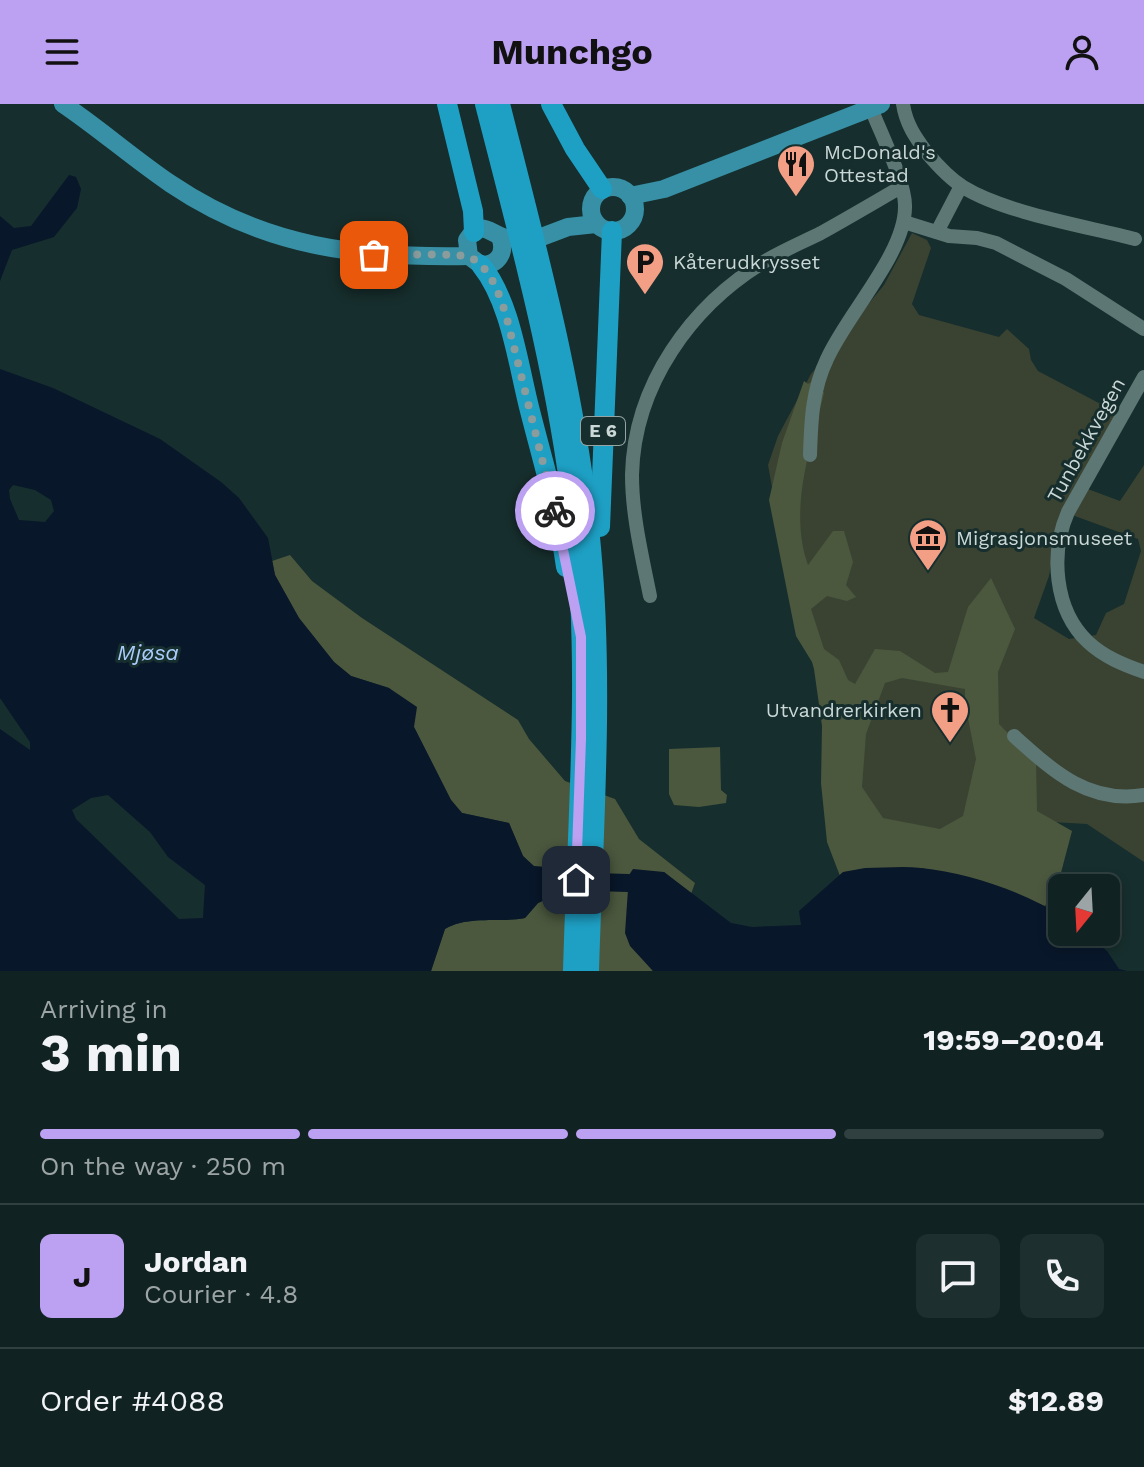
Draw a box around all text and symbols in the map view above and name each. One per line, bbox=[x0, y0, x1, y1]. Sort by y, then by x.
icon: menu bbox=[40, 30, 84, 74]
icon: person bbox=[1060, 30, 1104, 74]
text: Munchgo bbox=[491, 31, 653, 73]
place label: McDonald's Ottestad bbox=[824, 140, 936, 187]
restaurant icon: McDonald's Ottestad bbox=[775, 143, 817, 198]
pin bbox=[340, 221, 408, 289]
icon: bag bbox=[352, 233, 396, 277]
parking icon: Kåterudkrysset bbox=[624, 241, 666, 296]
place label: Kåterudkrysset bbox=[673, 250, 821, 274]
street label: Tunbekkvegen bbox=[1042, 373, 1130, 507]
road number: E 6 bbox=[581, 417, 625, 445]
courier bbox=[515, 471, 595, 551]
icon: bike bbox=[533, 489, 577, 533]
museum icon: Migrasjonsmuseet bbox=[907, 517, 949, 572]
place label: Migrasjonsmuseet bbox=[956, 526, 1133, 550]
water label: Mjøsa bbox=[117, 640, 179, 665]
church icon: Utvandrerkirken bbox=[929, 689, 971, 744]
place label: Utvandrerkirken bbox=[766, 698, 922, 722]
pin bbox=[542, 846, 610, 914]
icon: home bbox=[554, 858, 598, 902]
north arrow bbox=[1048, 874, 1120, 946]
map controls bbox=[1048, 874, 1120, 946]
text: Arriving in bbox=[40, 994, 168, 1024]
text: 19:59–20:04 bbox=[923, 1022, 1104, 1057]
text: 3 min bbox=[40, 1023, 182, 1084]
text: On the way · 250 m bbox=[40, 1151, 286, 1181]
button: chat bbox=[916, 1234, 1000, 1318]
button: phone bbox=[1020, 1234, 1104, 1318]
text: Jordan bbox=[144, 1244, 248, 1279]
text: J bbox=[73, 1259, 91, 1294]
text: Courier · 4.8 bbox=[144, 1279, 298, 1309]
text: Order #4088 bbox=[40, 1383, 225, 1418]
text: $12.89 bbox=[1008, 1383, 1104, 1418]

